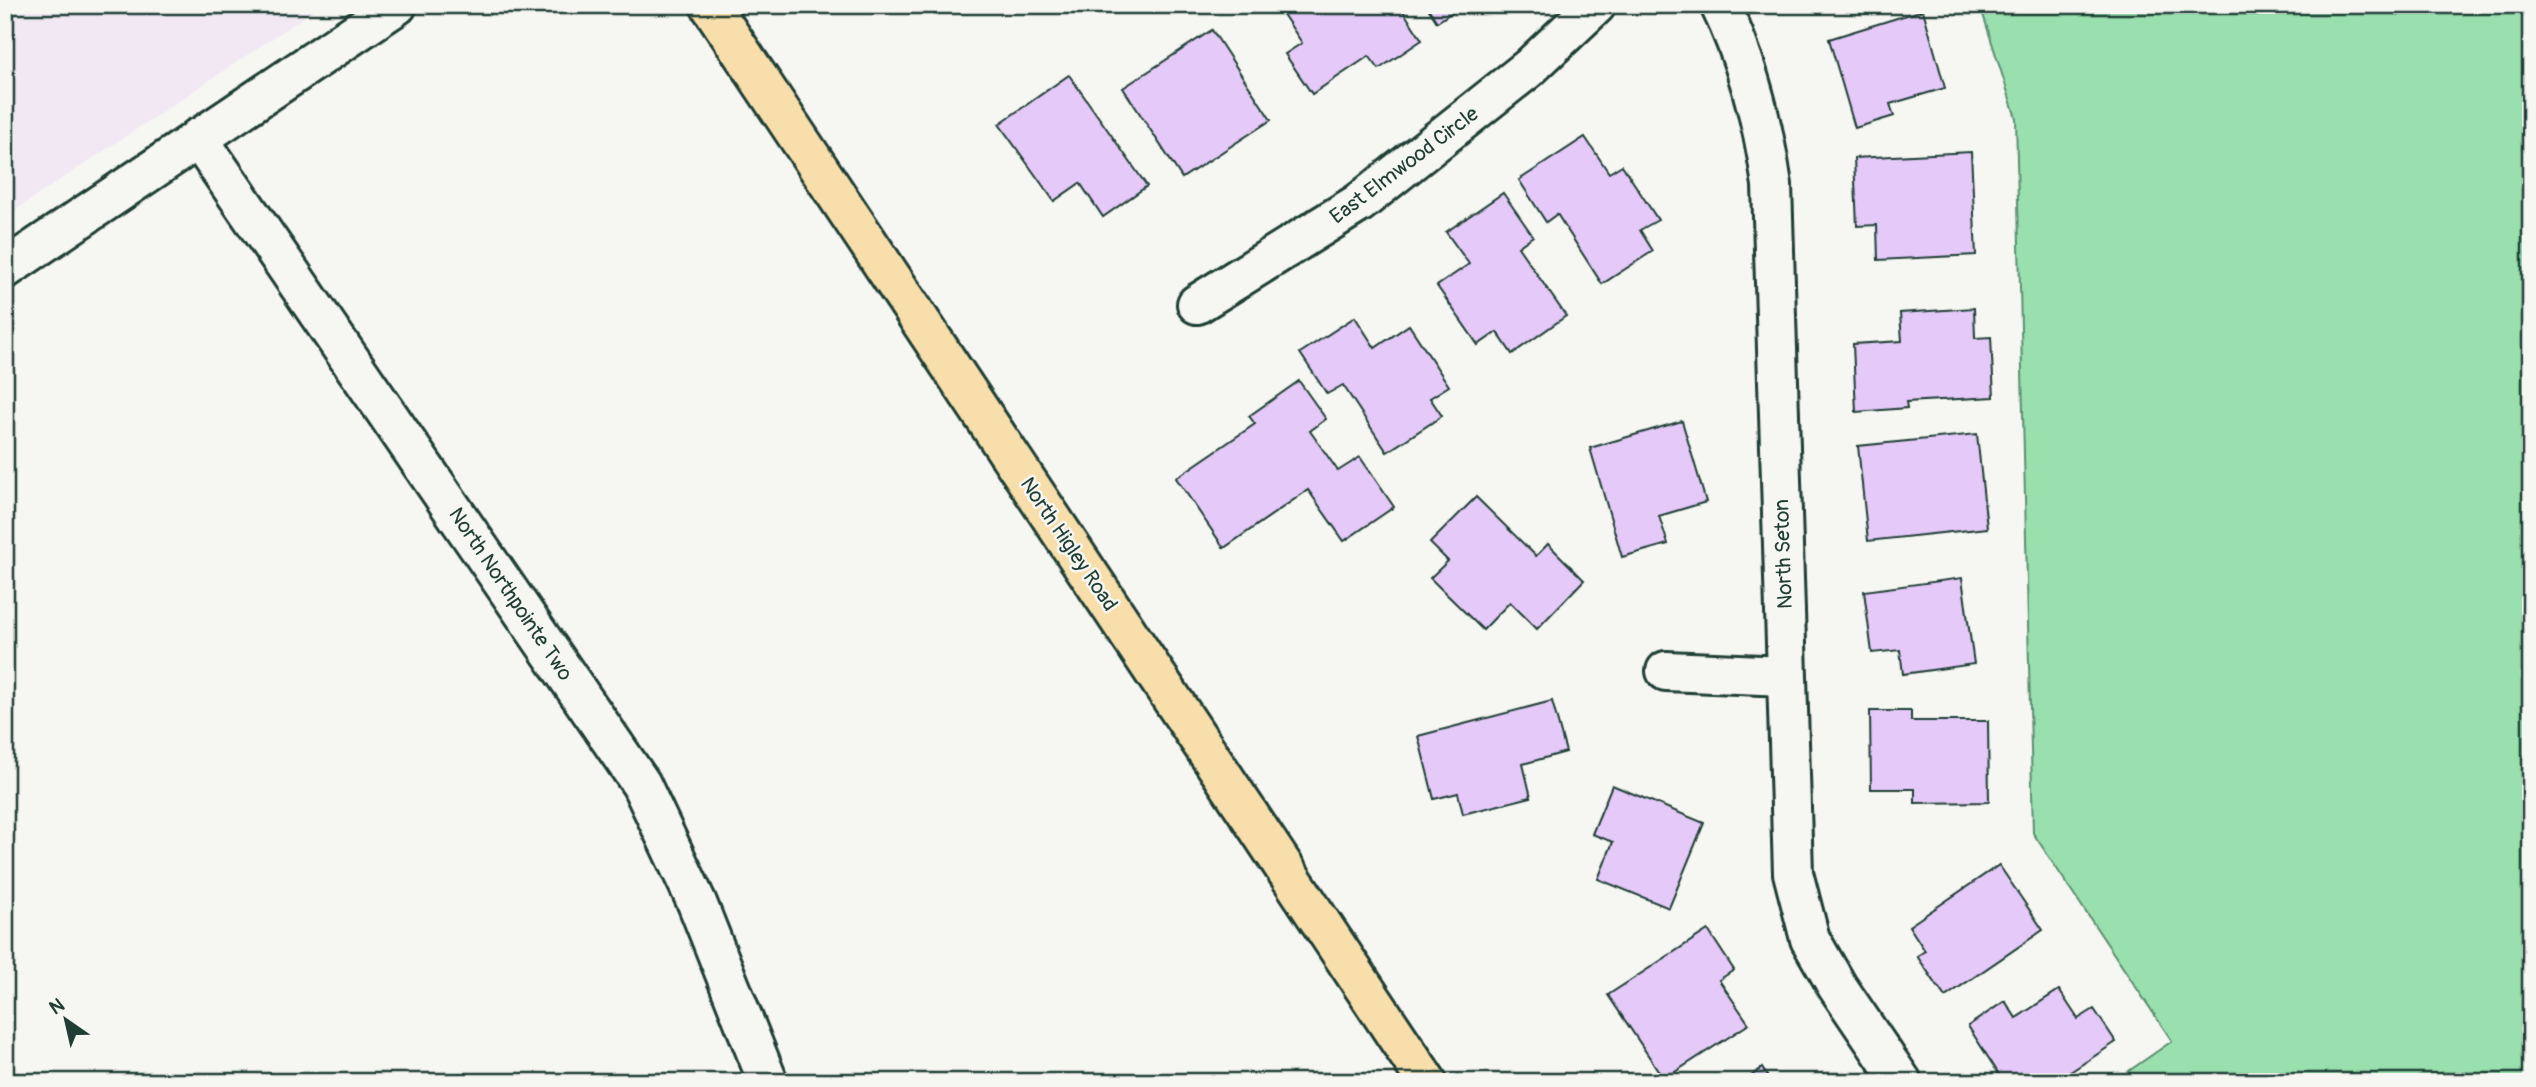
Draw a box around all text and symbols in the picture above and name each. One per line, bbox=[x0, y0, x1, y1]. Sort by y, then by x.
street label: East Elmwood Circle bbox=[1325, 100, 1485, 230]
street label: North Higley Road bbox=[1014, 472, 1123, 616]
street label: North Seton bbox=[1768, 499, 1799, 609]
street label: North Northpointe Two bbox=[443, 502, 579, 686]
north arrow bbox=[32, 986, 102, 1056]
text: N bbox=[45, 993, 69, 1020]

